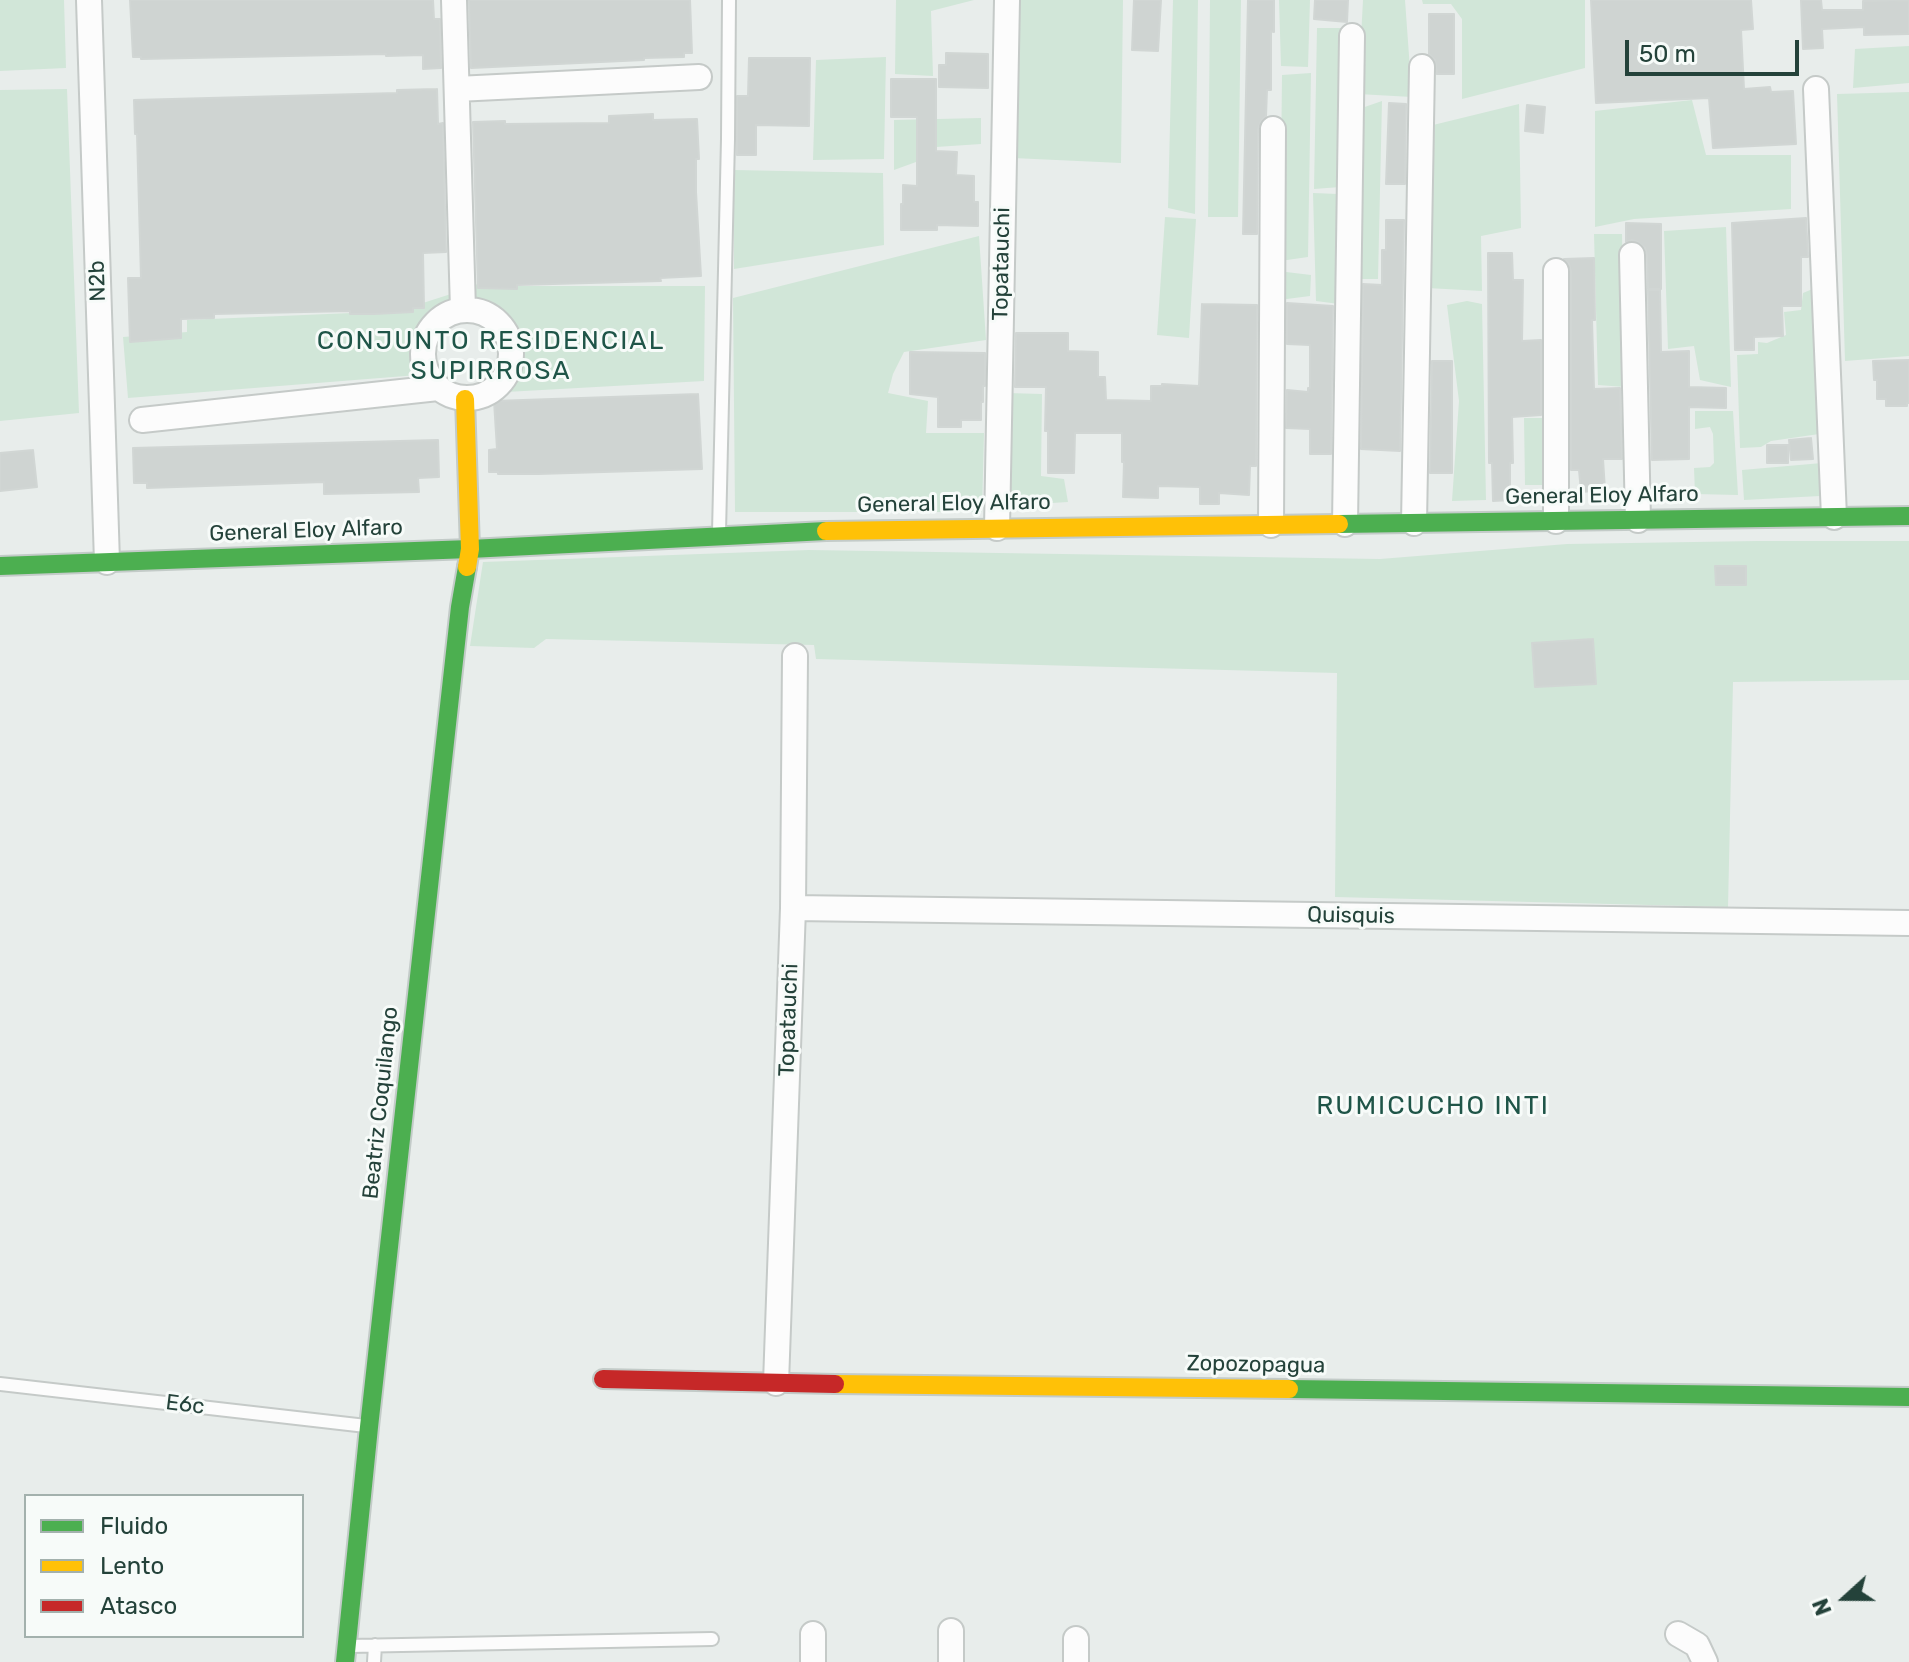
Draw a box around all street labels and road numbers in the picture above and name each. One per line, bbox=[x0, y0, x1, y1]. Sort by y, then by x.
street label: Topatauchi bbox=[988, 207, 1016, 321]
street label: N2b bbox=[84, 260, 112, 302]
street label: General Eloy Alfaro bbox=[1505, 481, 1699, 511]
street label: General Eloy Alfaro bbox=[857, 489, 1051, 519]
street label: General Eloy Alfaro bbox=[209, 514, 403, 548]
street label: Quisquis bbox=[1307, 902, 1395, 930]
street label: Topatauchi bbox=[774, 963, 804, 1077]
street label: Beatriz Coquilango bbox=[358, 1005, 404, 1201]
street label: Zopozopagua bbox=[1186, 1351, 1326, 1379]
street label: E6c bbox=[164, 1390, 206, 1420]

